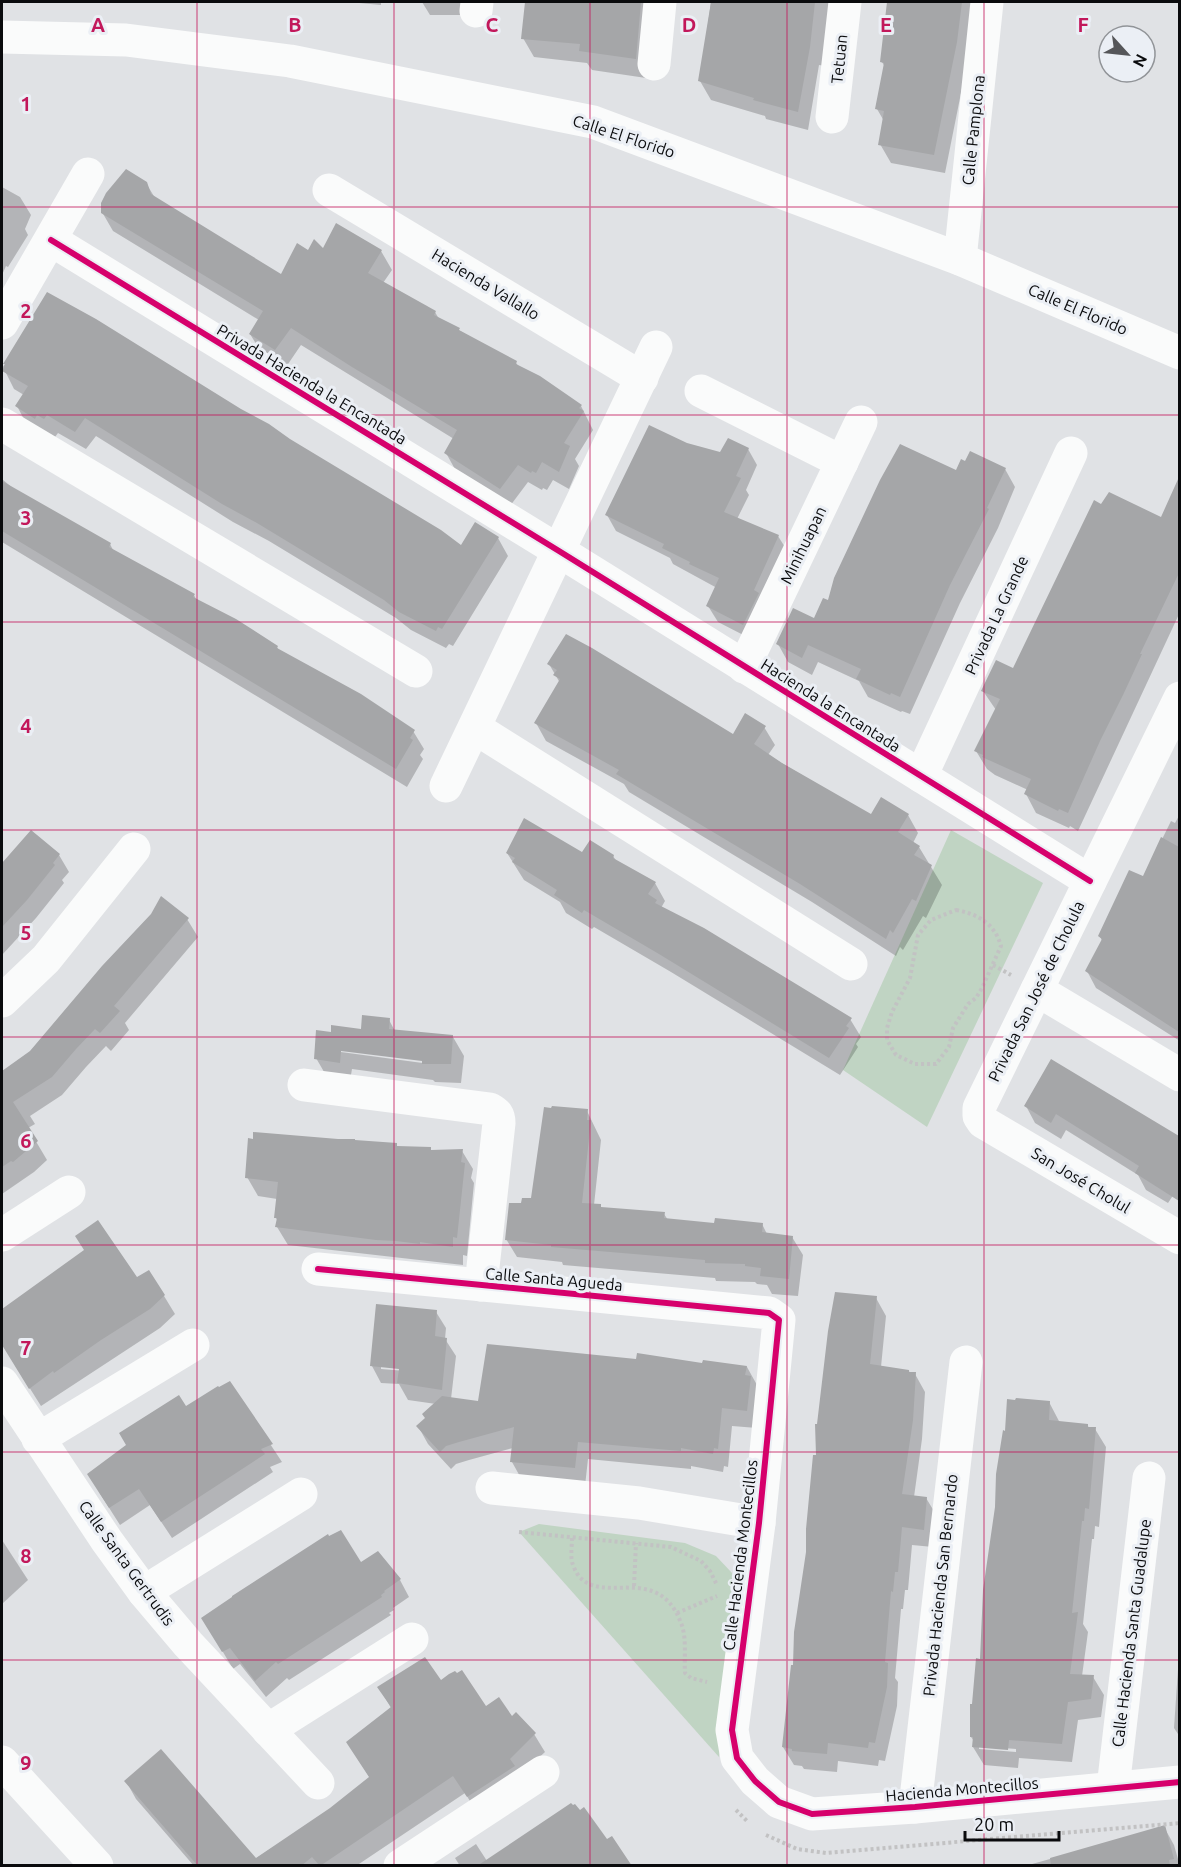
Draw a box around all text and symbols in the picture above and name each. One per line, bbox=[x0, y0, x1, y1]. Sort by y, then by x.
text: A bbox=[91, 13, 105, 36]
text: B bbox=[288, 13, 302, 36]
text: C bbox=[486, 13, 499, 36]
text: D bbox=[682, 13, 696, 36]
text: E bbox=[880, 13, 892, 36]
text: F bbox=[1077, 13, 1089, 36]
north arrow bbox=[1097, 24, 1157, 84]
street label: Tetuan bbox=[827, 33, 851, 85]
text: N bbox=[1130, 51, 1151, 70]
street label: Calle Pamplona bbox=[958, 74, 988, 186]
text: 1 bbox=[20, 92, 32, 115]
street label: Calle El Florido bbox=[571, 111, 677, 161]
street label: Hacienda Vallallo bbox=[429, 245, 543, 323]
street label: Calle El Florido bbox=[1026, 280, 1130, 338]
text: 2 bbox=[20, 299, 32, 322]
street label: Privada Hacienda la Encantada bbox=[214, 320, 410, 448]
street label: Minihuapan bbox=[776, 503, 830, 587]
text: 3 bbox=[20, 506, 32, 529]
street label: Privada La Grande bbox=[961, 553, 1031, 677]
street label: Hacienda la Encantada bbox=[758, 655, 904, 755]
text: 4 bbox=[20, 714, 32, 737]
street label: Privada San José de Cholula bbox=[984, 898, 1088, 1084]
text: 5 bbox=[20, 921, 32, 944]
text: 6 bbox=[20, 1129, 32, 1152]
street label: San José Cholul bbox=[1028, 1143, 1134, 1217]
street label: Calle Santa Agueda bbox=[484, 1264, 624, 1294]
text: 7 bbox=[20, 1336, 32, 1359]
street label: Calle Hacienda Montecillos bbox=[719, 1458, 761, 1652]
street label: Privada Hacienda San Bernardo bbox=[919, 1473, 961, 1697]
street label: Calle Santa Gertrudis bbox=[76, 1497, 178, 1629]
street label: Calle Hacienda Santa Guadalupe bbox=[1108, 1518, 1154, 1748]
text: 8 bbox=[20, 1544, 32, 1567]
text: 9 bbox=[20, 1751, 32, 1774]
street label: Hacienda Montecillos bbox=[885, 1773, 1039, 1805]
scale bar bbox=[965, 1804, 1060, 1842]
text: 20 m bbox=[974, 1814, 1014, 1834]

